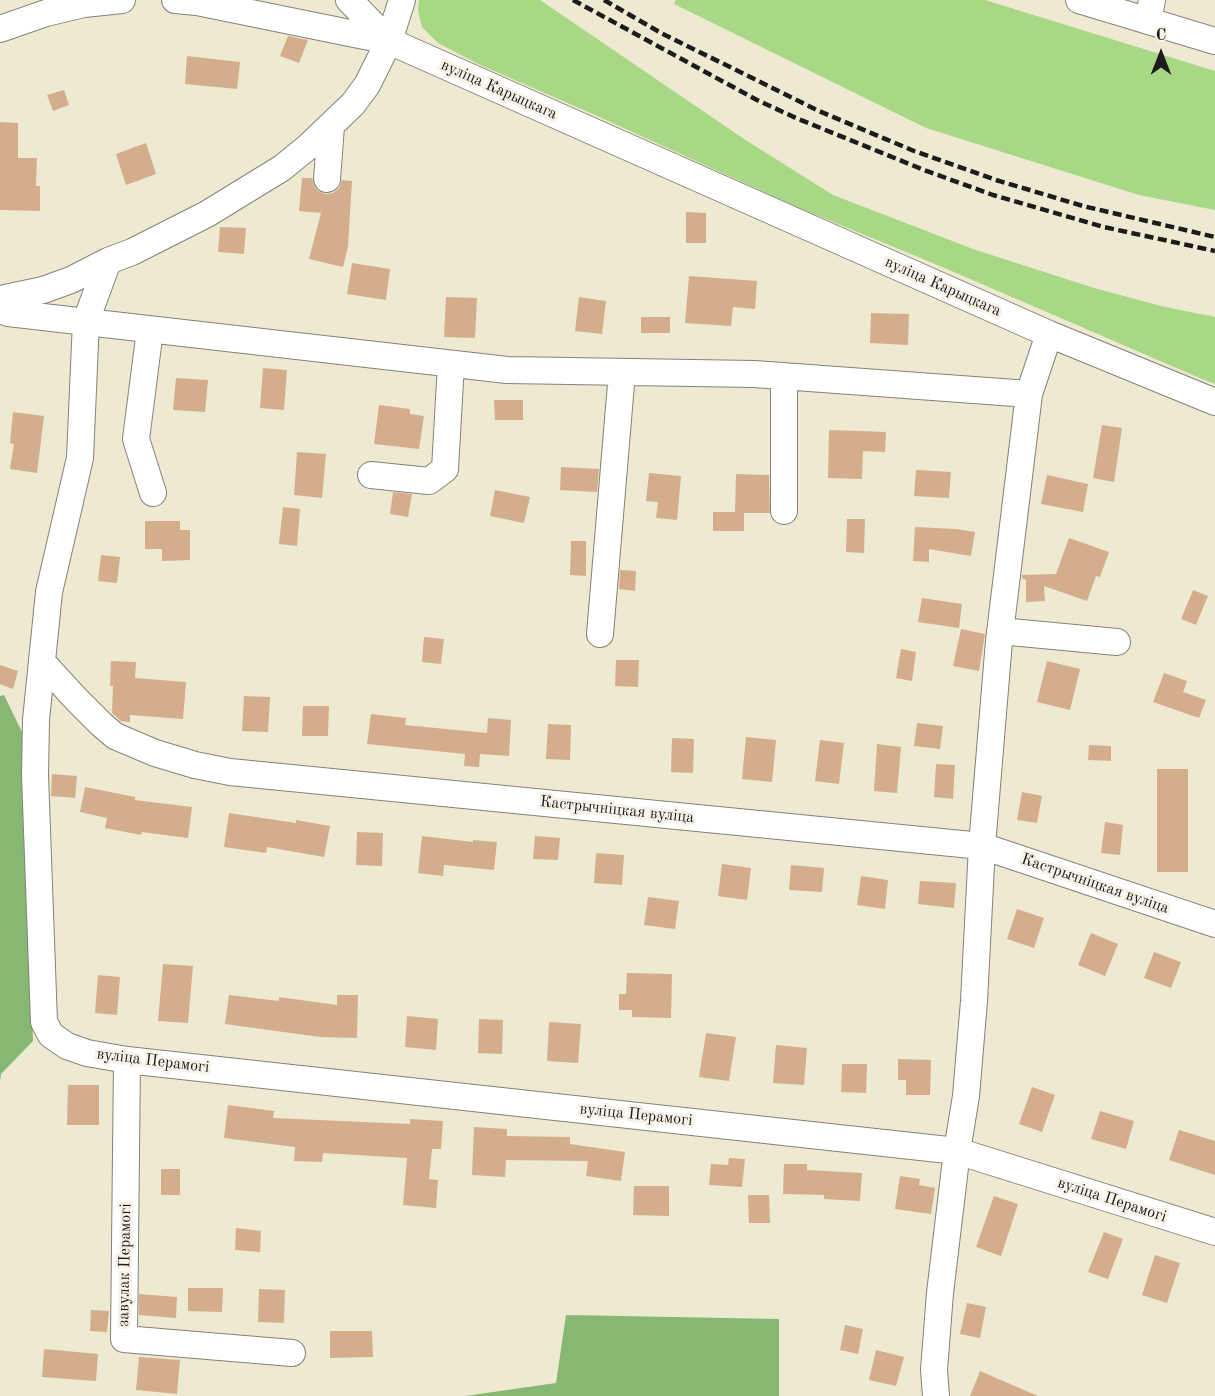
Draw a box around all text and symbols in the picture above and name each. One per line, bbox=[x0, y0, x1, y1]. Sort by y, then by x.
north arrow bbox=[1131, 24, 1191, 84]
text: С bbox=[1156, 28, 1166, 44]
street label: вуліца Карыцкага bbox=[438, 56, 560, 124]
street label: вуліца Карыцкага bbox=[882, 253, 1004, 321]
street label: Кастрычніцкая вуліца bbox=[539, 792, 695, 828]
street label: Кастрычніцкая вуліца bbox=[1019, 850, 1171, 918]
street label: вуліца Перамогі bbox=[96, 1045, 210, 1077]
street label: вуліца Перамогі bbox=[579, 1100, 693, 1130]
street label: вуліца Перамогі bbox=[1055, 1173, 1169, 1227]
street label: завулак Перамогі bbox=[114, 1203, 136, 1327]

